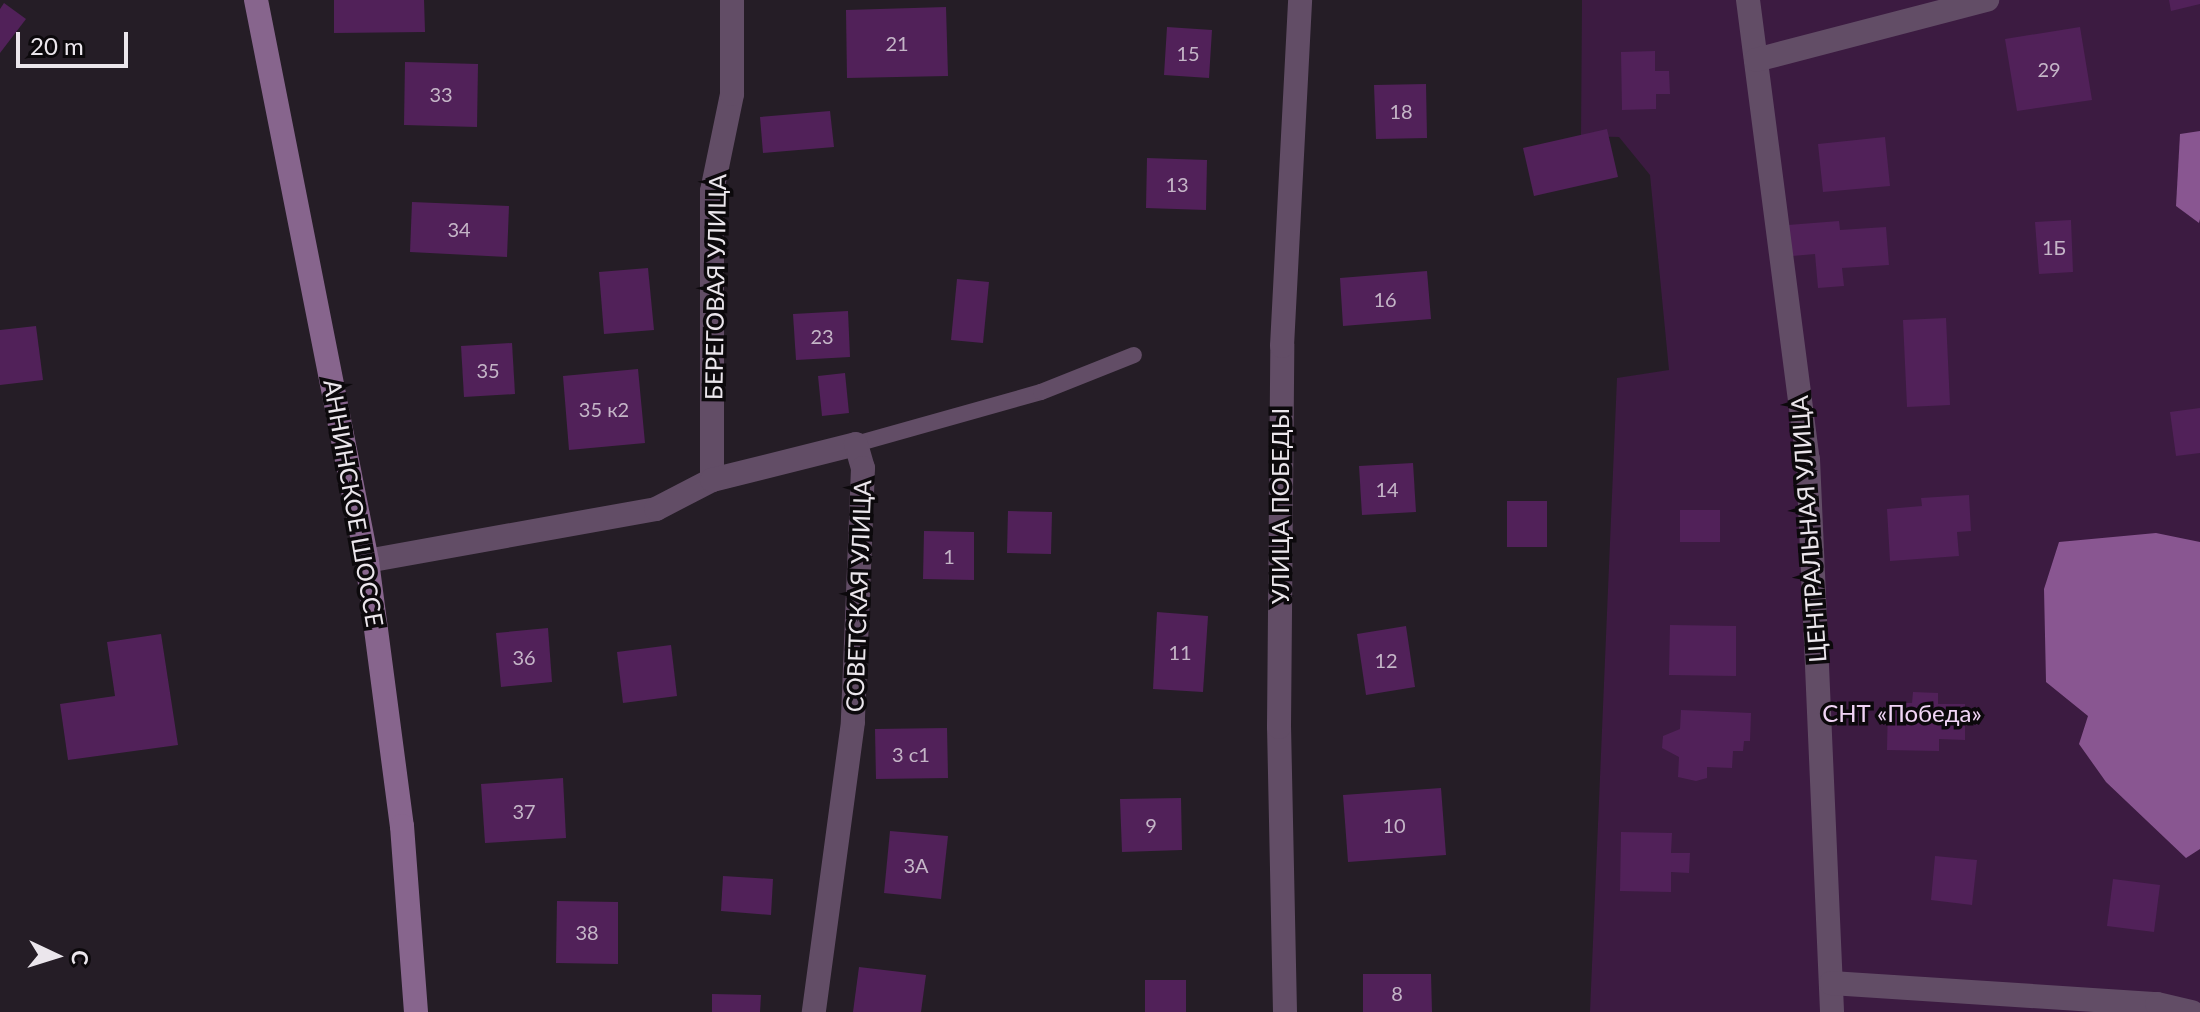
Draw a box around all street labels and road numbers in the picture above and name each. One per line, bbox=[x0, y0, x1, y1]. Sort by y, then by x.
street label: БЕРЕГОВАЯ УЛИЦА bbox=[699, 174, 731, 400]
street label: АННИНСКОЕ ШОССЕ bbox=[318, 377, 390, 629]
street label: ЦЕНТРАЛЬНАЯ УЛИЦА bbox=[1784, 394, 1832, 664]
street label: УЛИЦА ПОБЕДЫ bbox=[1266, 408, 1294, 604]
street label: СОВЕТСКАЯ УЛИЦА bbox=[840, 479, 876, 713]

